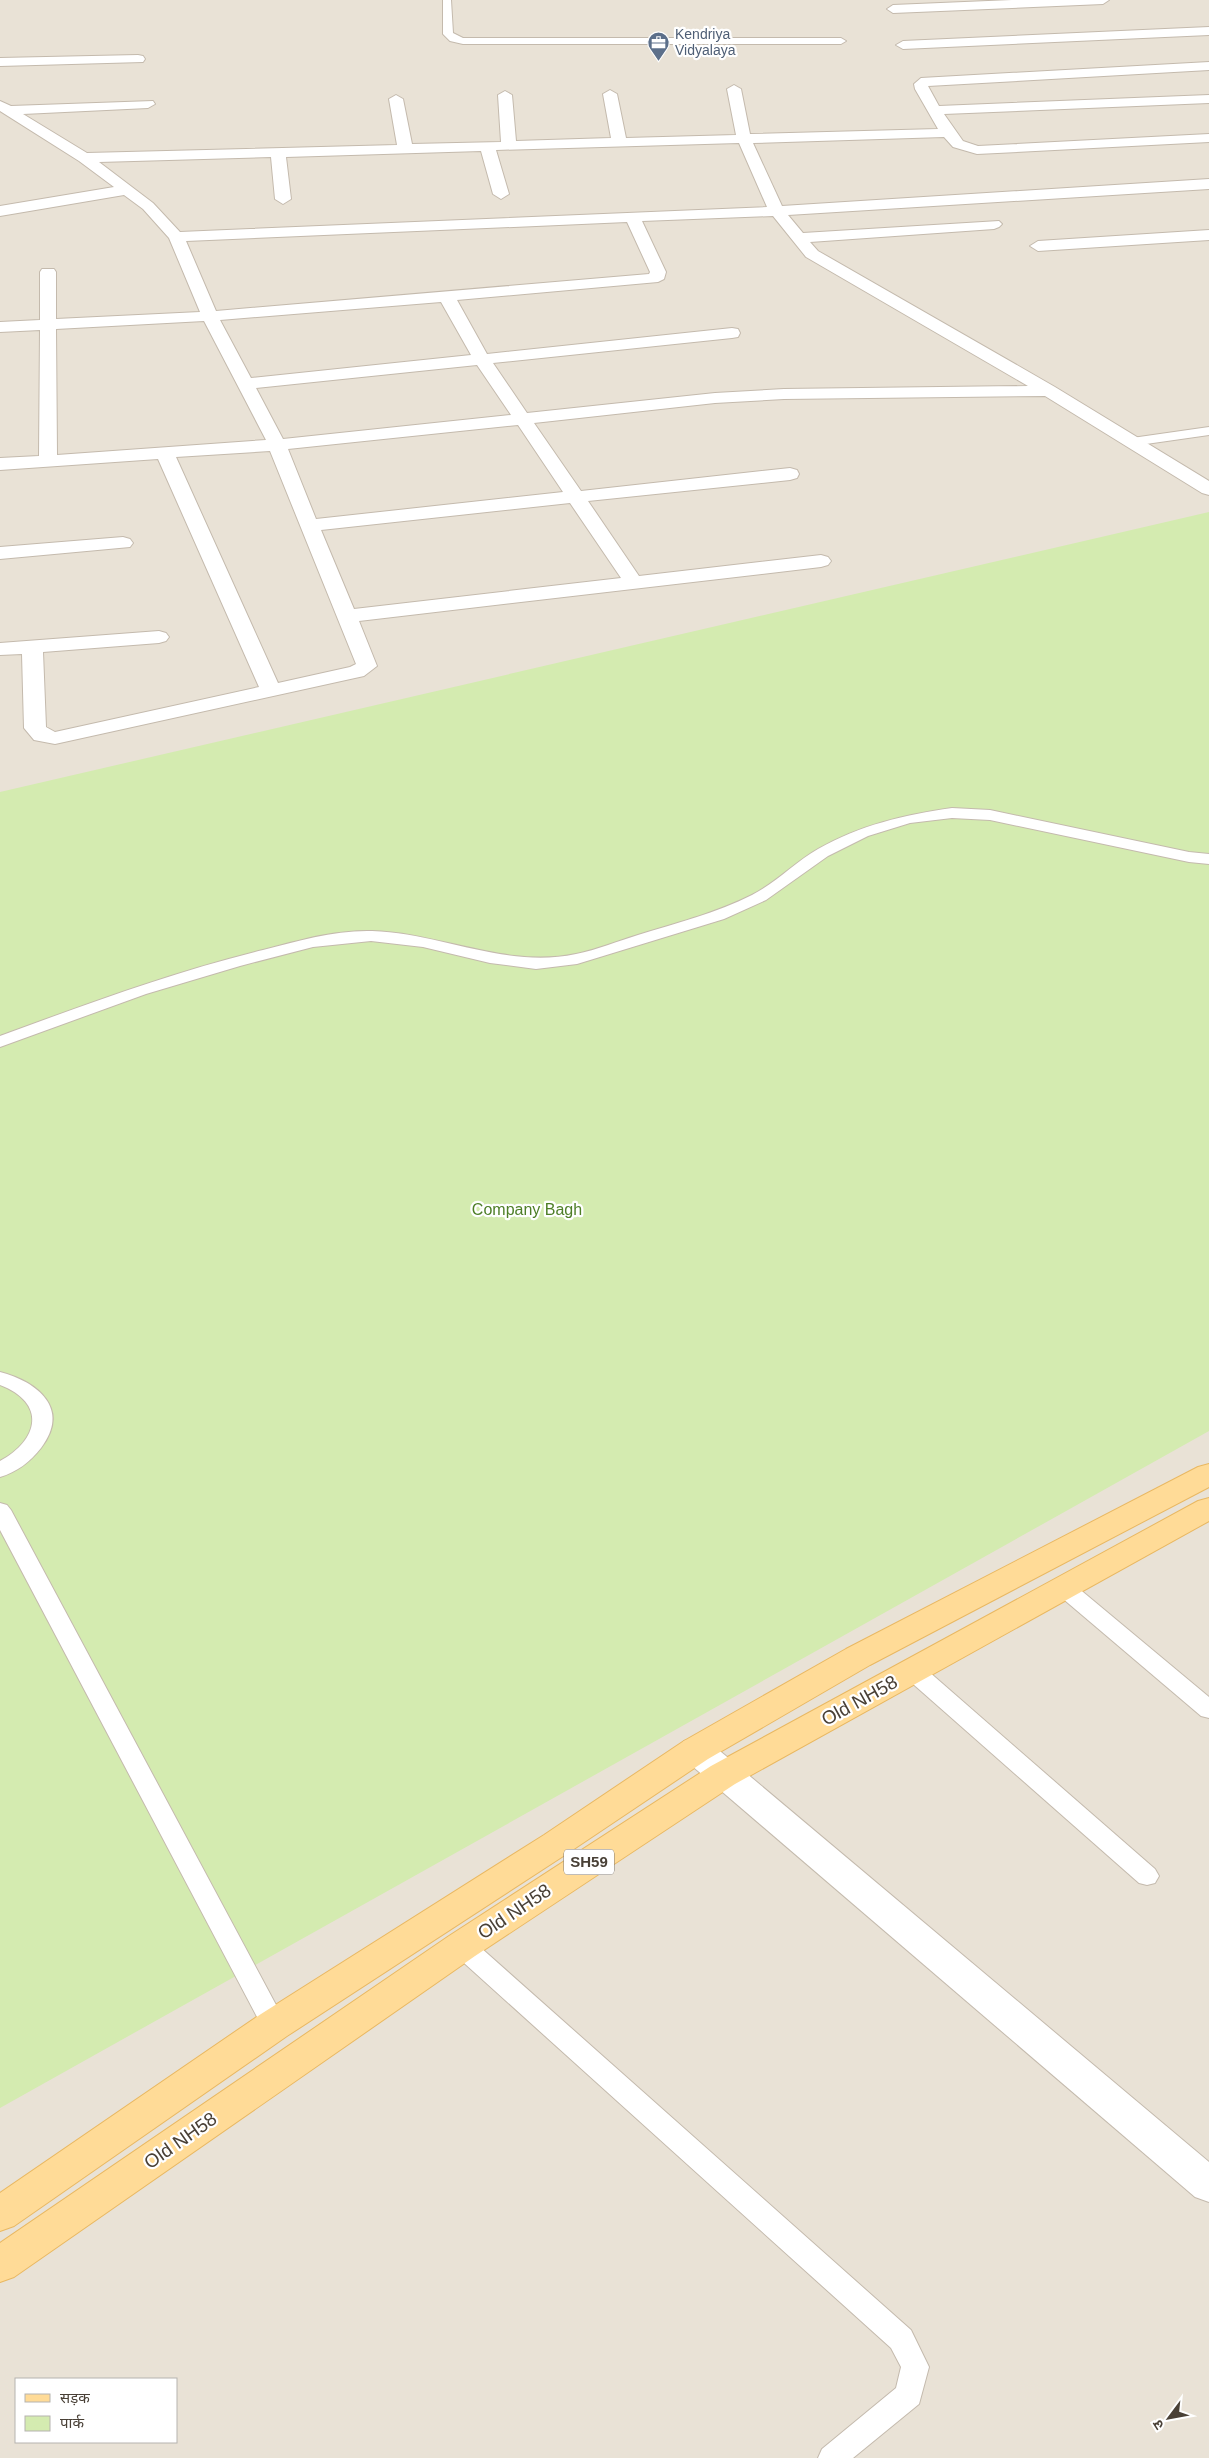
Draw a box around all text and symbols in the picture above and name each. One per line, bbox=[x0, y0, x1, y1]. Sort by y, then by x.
place label: Kendriya Vidyalaya bbox=[675, 26, 736, 58]
office icon: Kendriya Vidyalaya bbox=[647, 30, 671, 61]
park label: Company Bagh bbox=[472, 1201, 582, 1218]
street label: Old NH58 bbox=[818, 1671, 901, 1730]
road number: SH59 bbox=[564, 1850, 614, 1874]
street label: Old NH58 bbox=[474, 1879, 555, 1943]
street label: Old NH58 bbox=[140, 2108, 220, 2173]
legend bbox=[15, 2378, 178, 2443]
text: सड़क bbox=[60, 2389, 90, 2406]
north arrow bbox=[1144, 2393, 1194, 2443]
text: पार्क bbox=[60, 2414, 84, 2431]
text: उ bbox=[1149, 2416, 1167, 2433]

